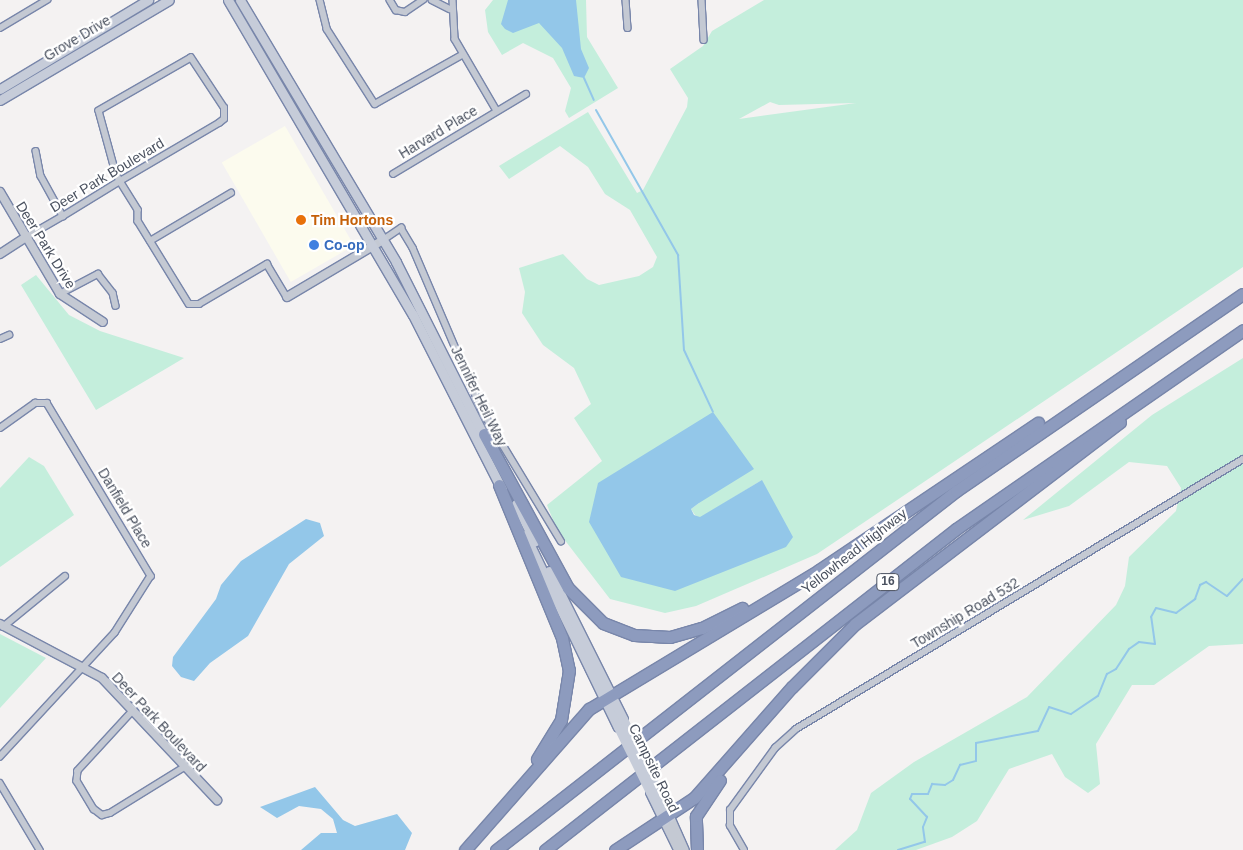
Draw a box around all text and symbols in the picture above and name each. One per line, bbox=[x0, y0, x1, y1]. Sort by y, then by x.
street label: Grove Drive bbox=[41, 12, 113, 64]
street label: Harvard Place bbox=[396, 102, 480, 162]
street label: Deer Park Boulevard bbox=[47, 134, 167, 216]
street label: Deer Park Drive bbox=[12, 198, 80, 292]
place label: Tim Hortons bbox=[311, 212, 393, 228]
marker: Tim Hortons bbox=[295, 214, 307, 226]
place label: Co-op bbox=[324, 237, 364, 253]
marker: Co-op bbox=[308, 239, 320, 251]
street label: Jennifer Heil Way bbox=[448, 343, 510, 449]
street label: Danfield Place bbox=[95, 465, 155, 551]
street label: Yellowhead Highway bbox=[798, 505, 910, 597]
road number: 16 bbox=[876, 572, 900, 592]
street label: Township Road 532 bbox=[908, 574, 1022, 652]
street label: Deer Park Boulevard bbox=[109, 669, 209, 775]
street label: Campsite Road bbox=[625, 721, 683, 815]

